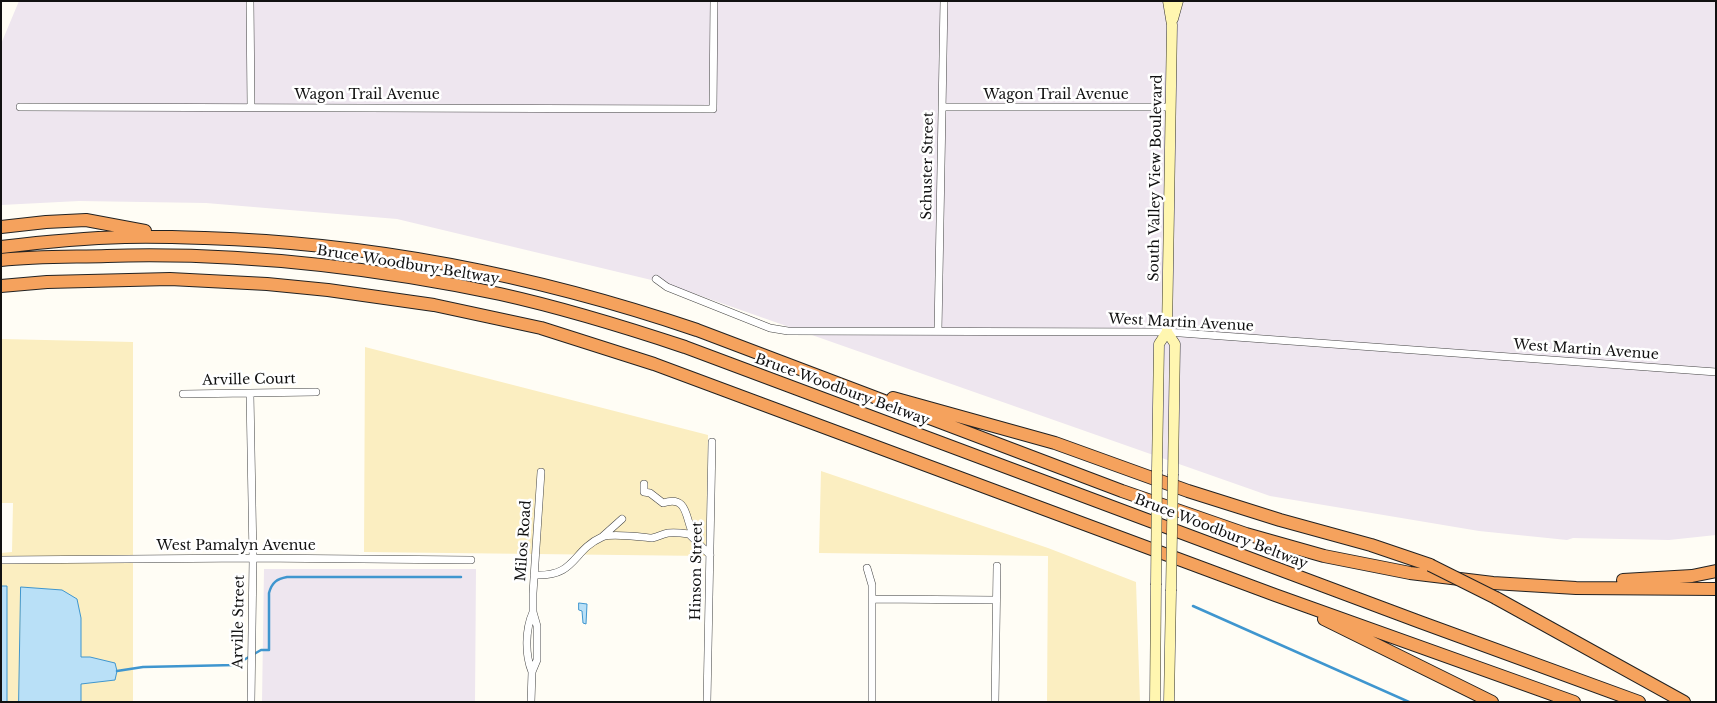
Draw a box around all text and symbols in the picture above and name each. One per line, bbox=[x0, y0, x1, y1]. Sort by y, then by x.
street label: South Valley View Boulevard bbox=[1146, 74, 1166, 282]
street label: Wagon Trail Avenue bbox=[294, 87, 440, 103]
street label: Wagon Trail Avenue bbox=[983, 87, 1129, 103]
street label: Schuster Street bbox=[919, 112, 937, 220]
street label: Bruce Woodbury Beltway bbox=[316, 242, 500, 288]
street label: West Martin Avenue bbox=[1108, 311, 1254, 335]
street label: West Martin Avenue bbox=[1513, 337, 1659, 363]
street label: Bruce Woodbury Beltway bbox=[752, 351, 932, 429]
street label: Arville Court bbox=[202, 371, 296, 389]
street label: Bruce Woodbury Beltway bbox=[1132, 491, 1310, 573]
street label: Milos Road bbox=[513, 500, 535, 582]
street label: Hinson Street bbox=[688, 522, 706, 620]
street label: West Pamalyn Avenue bbox=[156, 538, 316, 554]
street label: Arville Street bbox=[230, 575, 248, 669]

